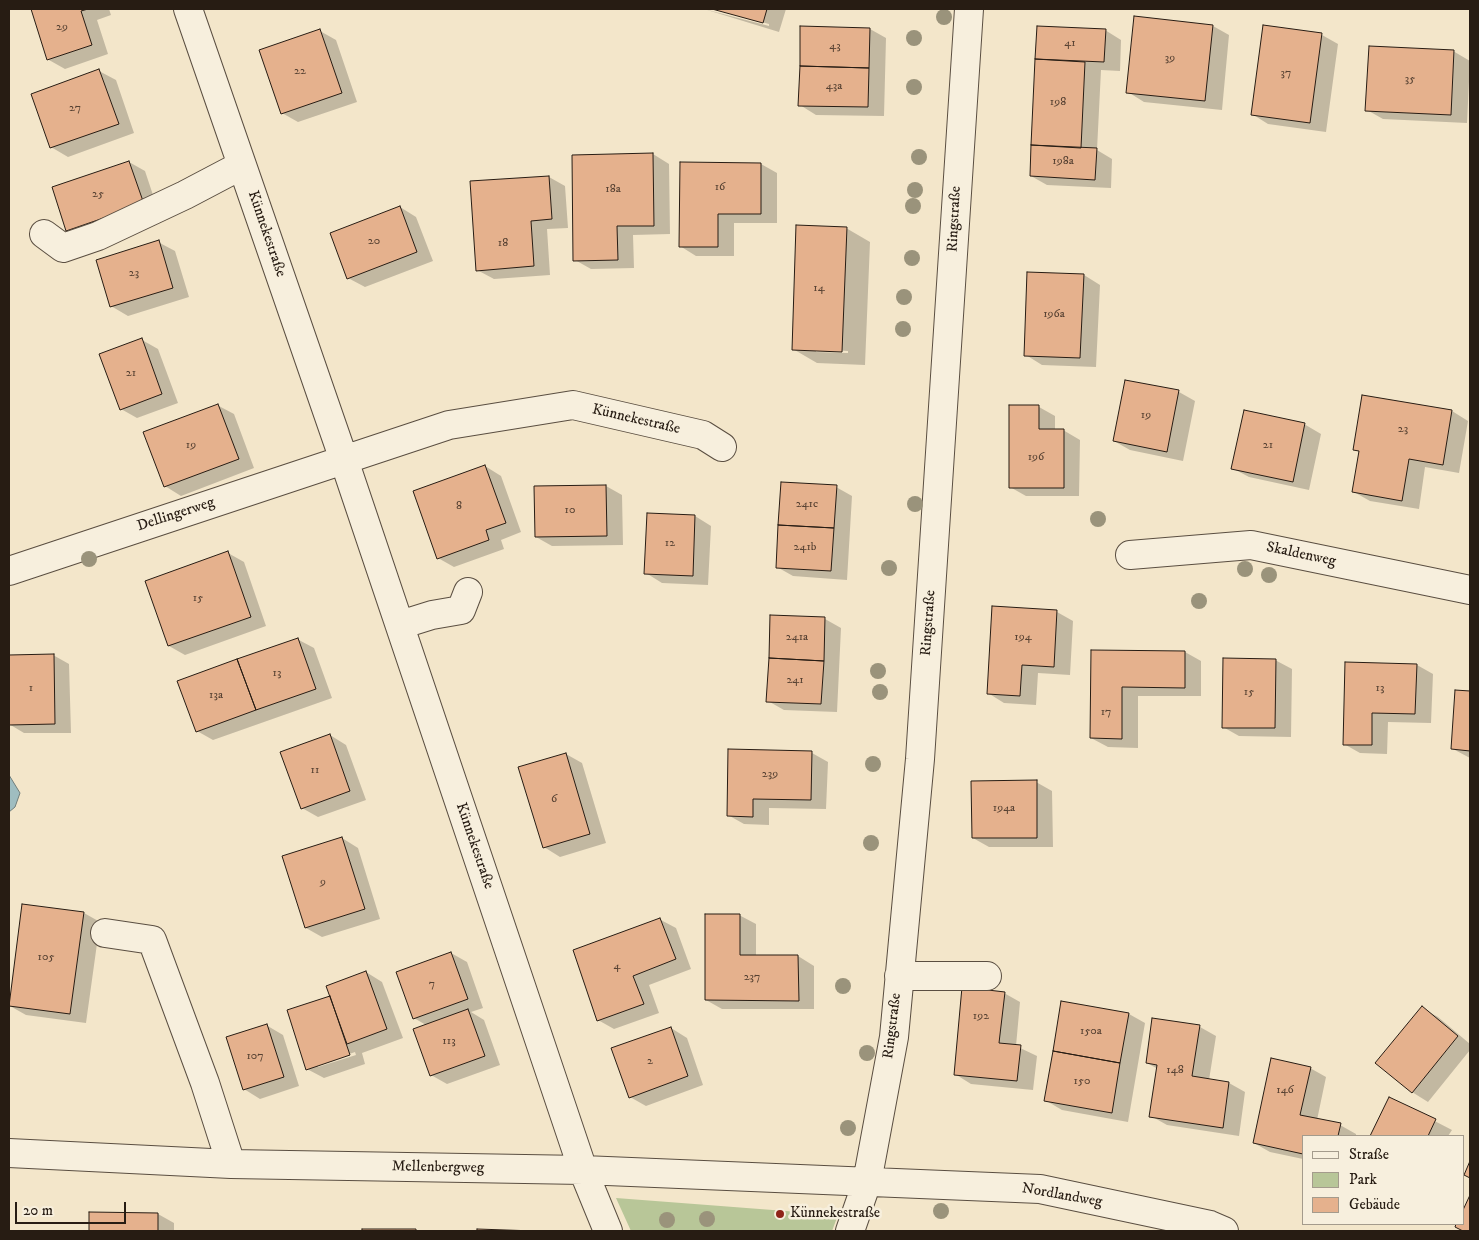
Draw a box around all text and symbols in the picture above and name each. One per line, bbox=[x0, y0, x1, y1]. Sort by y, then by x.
house number: 29 bbox=[56, 21, 68, 35]
house number: 41 bbox=[1064, 37, 1076, 51]
house number: 43 bbox=[829, 40, 841, 54]
house number: 39 bbox=[1165, 52, 1175, 66]
house number: 22 bbox=[294, 65, 306, 79]
house number: 37 bbox=[1281, 67, 1291, 81]
house number: 35 bbox=[1405, 73, 1415, 87]
house number: 43a bbox=[826, 80, 842, 94]
house number: 198 bbox=[1050, 96, 1066, 110]
house number: 27 bbox=[69, 102, 81, 116]
house number: 198a bbox=[1052, 155, 1074, 169]
house number: 16 bbox=[715, 181, 725, 195]
house number: 18a bbox=[605, 183, 621, 197]
street label: Ringstraße bbox=[944, 186, 966, 252]
house number: 25 bbox=[92, 188, 104, 202]
street label: Künnekestraße bbox=[243, 189, 289, 279]
house number: 20 bbox=[368, 235, 380, 249]
house number: 18 bbox=[498, 237, 508, 251]
house number: 23 bbox=[129, 267, 139, 281]
house number: 14 bbox=[813, 282, 825, 296]
house number: 196a bbox=[1043, 308, 1065, 322]
house number: 21 bbox=[126, 367, 136, 381]
street label: Künnekestraße bbox=[590, 401, 682, 439]
house number: 19 bbox=[1141, 409, 1151, 423]
house number: 23 bbox=[1398, 423, 1408, 437]
house number: 19 bbox=[186, 439, 196, 453]
house number: 21 bbox=[1263, 439, 1273, 453]
house number: 196 bbox=[1028, 451, 1044, 465]
street label: Dellingerweg bbox=[135, 494, 217, 536]
house number: 241c bbox=[796, 498, 818, 512]
house number: 8 bbox=[456, 500, 462, 514]
house number: 10 bbox=[565, 504, 575, 518]
house number: 12 bbox=[665, 537, 675, 551]
street label: Skaldenweg bbox=[1265, 539, 1337, 571]
house number: 241b bbox=[794, 541, 816, 555]
street label: Ringstraße bbox=[918, 589, 940, 657]
house number: 15 bbox=[193, 592, 203, 606]
house number: 241a bbox=[786, 631, 808, 645]
house number: 194 bbox=[1014, 631, 1032, 645]
house number: 13 bbox=[273, 667, 281, 681]
house number: 241 bbox=[786, 674, 804, 688]
house number: 1 bbox=[29, 682, 33, 696]
house number: 13 bbox=[1376, 682, 1384, 696]
house number: 15 bbox=[1244, 686, 1254, 700]
house number: 13a bbox=[209, 689, 223, 703]
house number: 17 bbox=[1101, 706, 1111, 720]
house number: 11 bbox=[311, 764, 319, 778]
house number: 239 bbox=[762, 768, 778, 782]
house number: 6 bbox=[551, 793, 557, 807]
street label: Künnekestraße bbox=[451, 801, 497, 891]
house number: 194a bbox=[993, 802, 1015, 816]
house number: 9 bbox=[320, 876, 326, 890]
house number: 105 bbox=[38, 951, 54, 965]
house number: 4 bbox=[614, 960, 620, 974]
house number: 237 bbox=[744, 971, 760, 985]
house number: 7 bbox=[429, 978, 435, 992]
street label: Ringstraße bbox=[880, 992, 906, 1060]
house number: 192 bbox=[973, 1010, 989, 1024]
house number: 150a bbox=[1080, 1025, 1102, 1039]
house number: 113 bbox=[442, 1035, 456, 1049]
house number: 107 bbox=[246, 1050, 264, 1064]
house number: 2 bbox=[647, 1055, 653, 1069]
house number: 148 bbox=[1166, 1064, 1184, 1078]
house number: 150 bbox=[1074, 1075, 1090, 1089]
house number: 146 bbox=[1276, 1084, 1294, 1098]
legend bbox=[1302, 1135, 1464, 1225]
text: Straße bbox=[1349, 1145, 1389, 1164]
street label: Mellenbergweg bbox=[392, 1158, 484, 1178]
text: Park bbox=[1349, 1170, 1377, 1189]
street label: Nordlandweg bbox=[1020, 1180, 1104, 1212]
scale bar bbox=[18, 1192, 129, 1224]
text: Gebäude bbox=[1349, 1195, 1400, 1214]
text: 20 m bbox=[23, 1201, 53, 1220]
place label: Künnekestraße bbox=[790, 1205, 880, 1223]
marker: Künnekestraße bbox=[774, 1208, 786, 1220]

